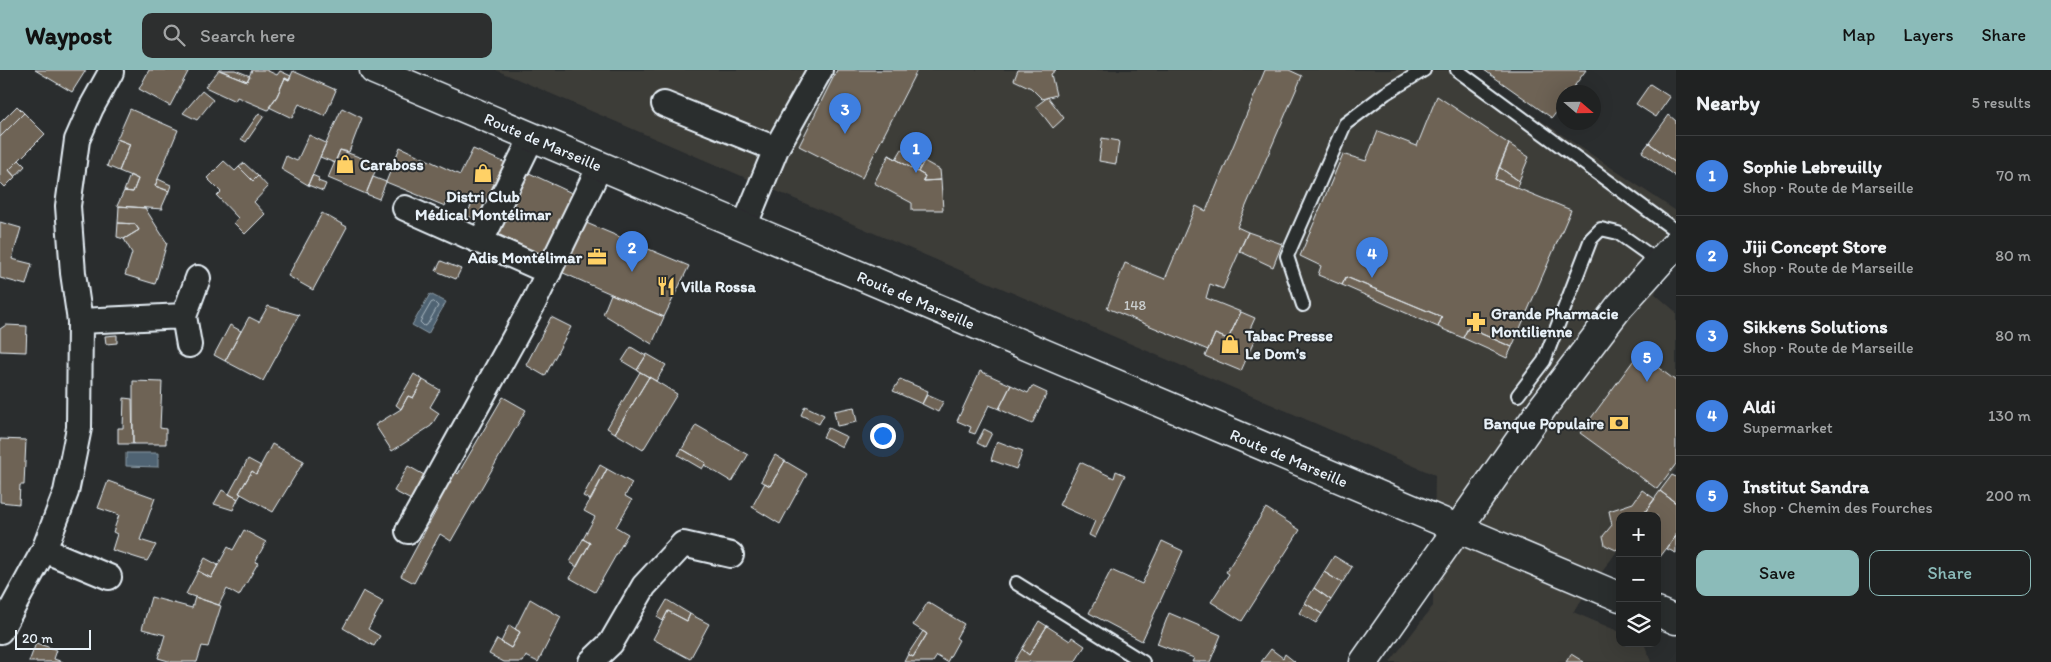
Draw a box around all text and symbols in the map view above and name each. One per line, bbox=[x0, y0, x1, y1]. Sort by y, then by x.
search box bbox=[142, 13, 492, 58]
text: Waypost bbox=[25, 21, 112, 50]
icon: search bbox=[160, 21, 188, 49]
text: Search here bbox=[200, 24, 295, 47]
text: Map bbox=[1842, 24, 1875, 46]
text: Layers bbox=[1903, 24, 1953, 46]
text: Share bbox=[1981, 24, 2026, 46]
north arrow bbox=[1556, 85, 1601, 130]
text: Nearby bbox=[1696, 90, 1760, 115]
pin: 3 bbox=[829, 93, 861, 134]
text: 5 results bbox=[1971, 93, 2031, 112]
street label: Route de Marseille bbox=[481, 109, 605, 175]
pin: 1 bbox=[900, 132, 932, 173]
shop icon: Caraboss bbox=[334, 153, 356, 175]
place label: Caraboss bbox=[360, 155, 424, 174]
text: Sophie Lebreuilly bbox=[1743, 155, 1882, 178]
shop icon: Distri Club Médical Montélimar bbox=[472, 162, 494, 184]
text: 1 bbox=[1708, 166, 1716, 185]
text: 70 m bbox=[1996, 166, 2031, 185]
text: Shop · Route de Marseille bbox=[1743, 178, 1914, 197]
place label: Distri Club Médical Montélimar bbox=[415, 187, 552, 224]
pin: 2 bbox=[616, 231, 648, 272]
text: Jiji Concept Store bbox=[1743, 235, 1887, 258]
pin: 4 bbox=[1356, 237, 1388, 278]
office icon: Adis Montélimar bbox=[586, 246, 608, 268]
text: 2 bbox=[1708, 246, 1716, 265]
text: 80 m bbox=[1995, 246, 2031, 265]
place label: Adis Montélimar bbox=[467, 248, 583, 267]
text: Shop · Route de Marseille bbox=[1743, 258, 1914, 277]
street label: Route de Marseille bbox=[854, 267, 978, 333]
restaurant icon: Villa Rossa bbox=[655, 275, 677, 297]
place label: Villa Rossa bbox=[681, 277, 756, 296]
house number: 148 bbox=[1124, 297, 1147, 314]
place label: Grande Pharmacie Montilienne bbox=[1491, 304, 1619, 341]
pharmacy icon: Grande Pharmacie Montilienne bbox=[1465, 311, 1487, 333]
text: Sikkens Solutions bbox=[1743, 315, 1888, 338]
place label: Tabac Presse Le Dom's bbox=[1244, 326, 1333, 363]
text: 3 bbox=[1708, 326, 1716, 345]
text: 80 m bbox=[1995, 326, 2031, 345]
shop icon: Tabac Presse Le Dom's bbox=[1219, 333, 1241, 355]
text: Shop · Route de Marseille bbox=[1743, 338, 1914, 357]
pin: 5 bbox=[1631, 341, 1663, 382]
text: Aldi bbox=[1743, 395, 1776, 418]
text: 4 bbox=[1707, 406, 1717, 425]
text: 130 m bbox=[1988, 406, 2031, 425]
bank icon: Banque Populaire bbox=[1608, 412, 1630, 434]
place label: Banque Populaire bbox=[1483, 414, 1604, 434]
text: Supermarket bbox=[1743, 418, 1833, 437]
your location bbox=[870, 423, 896, 449]
street label: Route de Marseille bbox=[1227, 425, 1351, 491]
text: Institut Sandra bbox=[1743, 475, 1869, 498]
text: 5 bbox=[1708, 486, 1716, 505]
text: 200 m bbox=[1986, 486, 2031, 505]
text: Shop · Chemin des Fourches bbox=[1743, 498, 1933, 517]
map controls bbox=[1616, 512, 1661, 647]
button: + bbox=[1616, 512, 1661, 557]
button: Save bbox=[1696, 550, 1859, 596]
button: Share bbox=[1869, 550, 2031, 596]
button: − bbox=[1616, 557, 1661, 602]
button: layers bbox=[1616, 602, 1661, 647]
scale bar bbox=[15, 627, 91, 650]
text: 20 m bbox=[22, 630, 53, 647]

